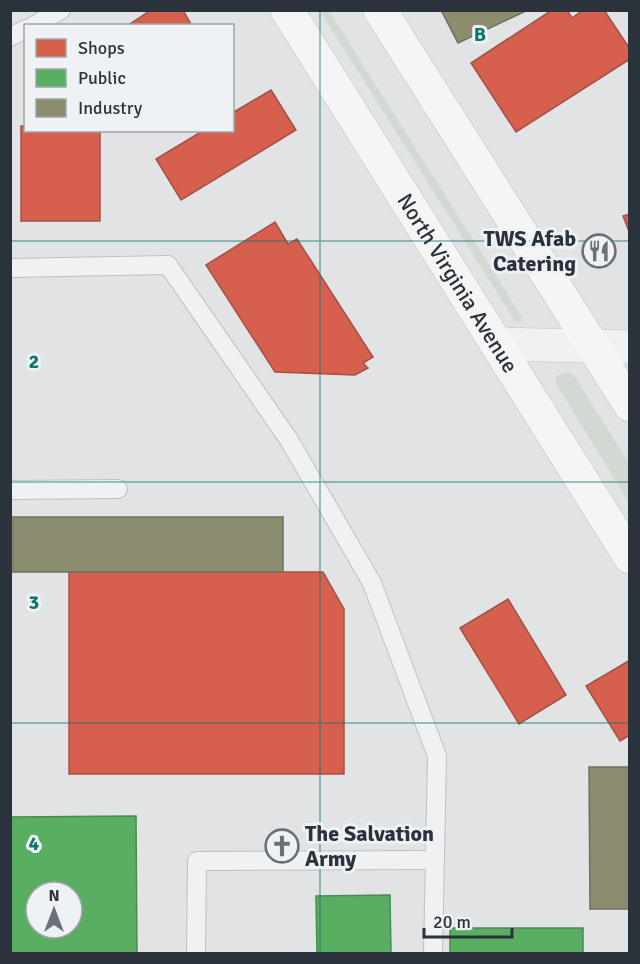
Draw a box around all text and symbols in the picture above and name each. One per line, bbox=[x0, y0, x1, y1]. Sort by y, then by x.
text: B bbox=[474, 22, 486, 47]
legend bbox=[24, 24, 234, 132]
text: Shops bbox=[78, 37, 125, 59]
text: Public bbox=[78, 67, 126, 89]
text: Industry bbox=[78, 97, 143, 119]
street label: North Virginia Avenue bbox=[391, 188, 524, 378]
place label: TWS Afab Catering bbox=[483, 225, 576, 277]
restaurant icon: TWS Afab Catering bbox=[581, 233, 617, 269]
text: 2 bbox=[29, 349, 39, 374]
text: 3 bbox=[29, 590, 39, 615]
place label: The Salvation Army bbox=[305, 820, 434, 872]
church icon: The Salvation Army bbox=[264, 828, 300, 864]
text: 4 bbox=[29, 831, 40, 856]
north arrow bbox=[24, 880, 84, 940]
text: N bbox=[48, 886, 60, 906]
scale bar bbox=[424, 901, 512, 939]
text: 20 m bbox=[433, 911, 471, 933]

